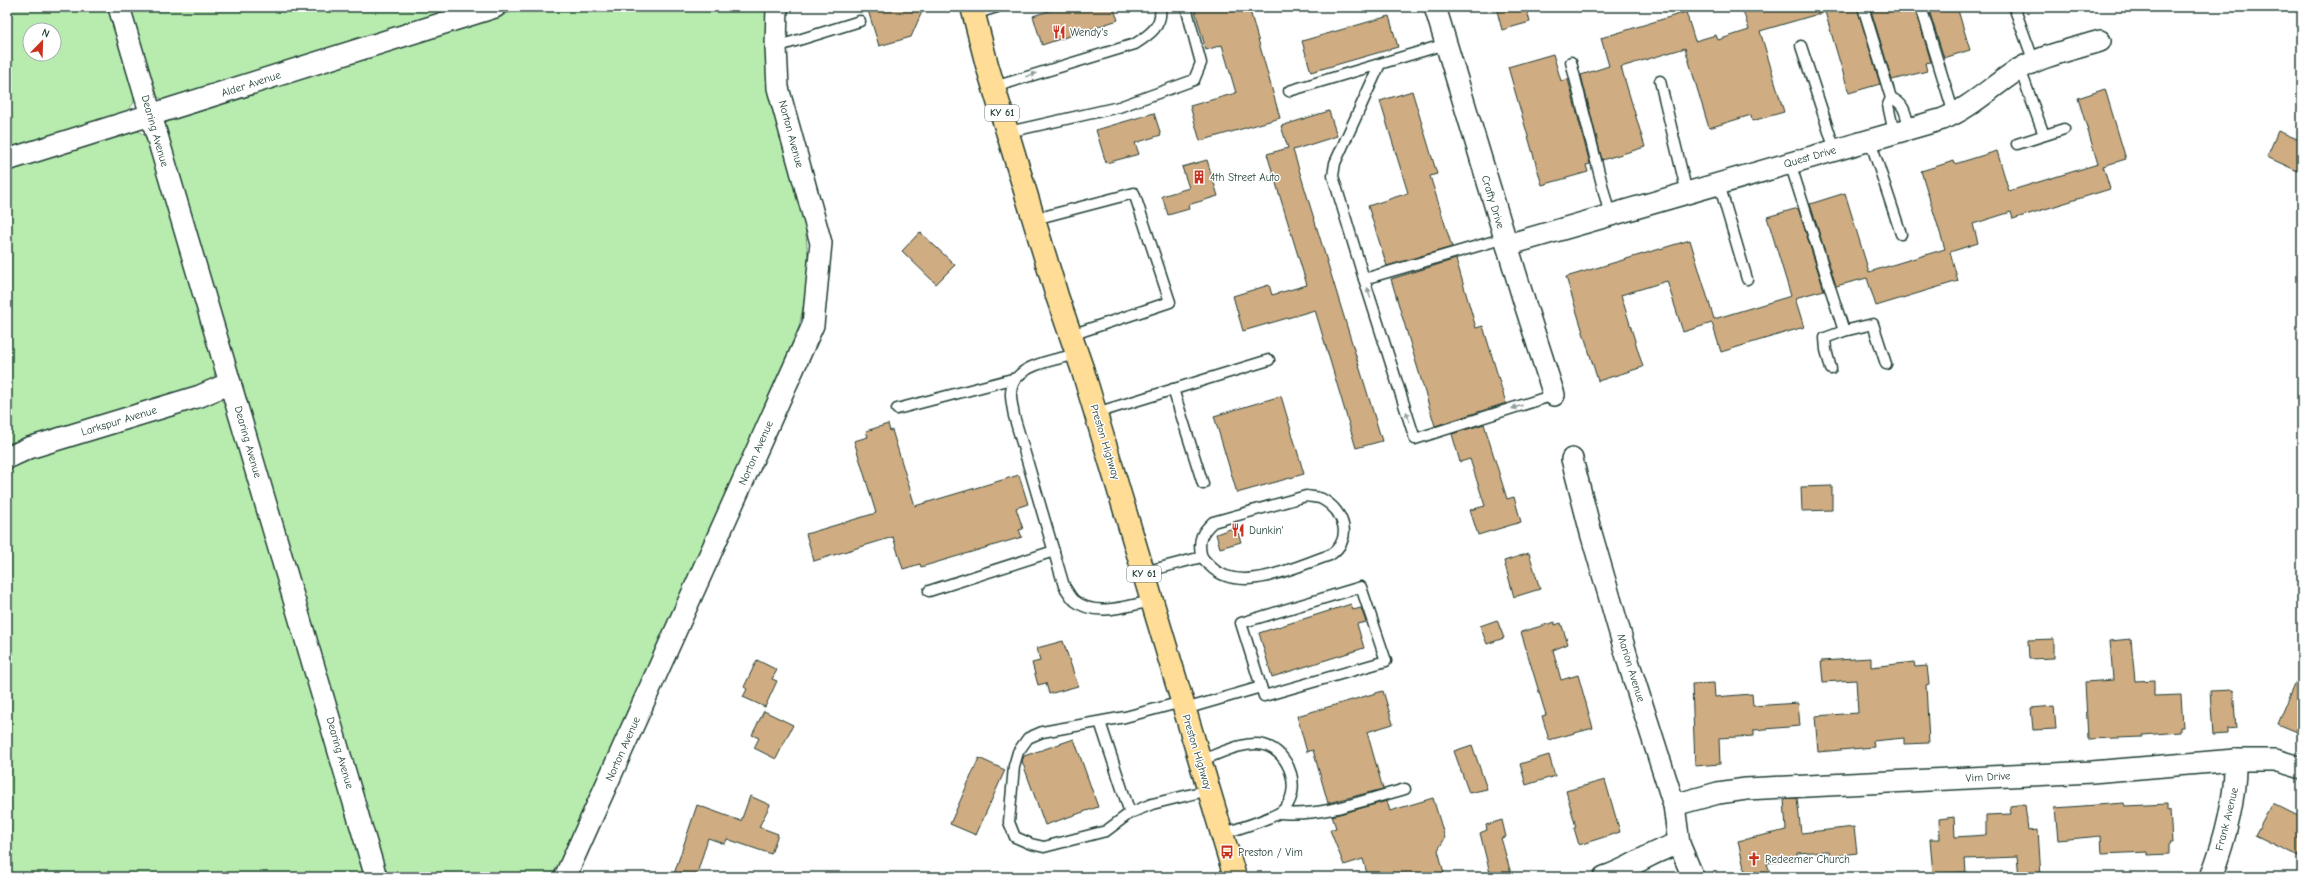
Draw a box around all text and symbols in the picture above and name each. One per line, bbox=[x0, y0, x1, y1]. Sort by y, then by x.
north arrow bbox=[22, 22, 62, 62]
restaurant icon: Wendy's bbox=[1051, 24, 1067, 40]
text: N bbox=[40, 26, 52, 41]
place label: Wendy's bbox=[1070, 26, 1108, 39]
street label: Alder Avenue bbox=[220, 68, 283, 100]
one-way arrow bbox=[1025, 72, 1037, 78]
street label: Dearing Avenue bbox=[139, 94, 172, 169]
street label: Norton Avenue bbox=[776, 99, 806, 170]
road number: KY 61 bbox=[985, 105, 1019, 121]
street label: Quest Drive bbox=[1782, 143, 1838, 171]
building icon: 4th Street Auto bbox=[1191, 169, 1207, 185]
place label: 4th Street Auto bbox=[1210, 171, 1280, 184]
street label: Crafty Drive bbox=[1479, 174, 1507, 231]
one-way arrow bbox=[1366, 287, 1372, 299]
street label: Larkspur Avenue bbox=[80, 403, 159, 439]
street label: Preston Highway bbox=[1087, 403, 1123, 481]
one-way arrow bbox=[1511, 404, 1523, 410]
street label: Dearing Avenue bbox=[232, 405, 265, 480]
one-way arrow bbox=[1405, 411, 1411, 423]
street label: Norton Avenue bbox=[736, 418, 776, 487]
restaurant icon: Dunkin' bbox=[1230, 522, 1246, 538]
place label: Dunkin' bbox=[1249, 524, 1284, 537]
road number: KY 61 bbox=[1127, 566, 1161, 582]
street label: Marion Avenue bbox=[1614, 632, 1648, 704]
street label: Preston Highway bbox=[1179, 713, 1215, 791]
street label: Norton Avenue bbox=[603, 714, 643, 783]
street label: Dearing Avenue bbox=[324, 716, 357, 791]
street label: Vim Drive bbox=[1965, 769, 2011, 785]
street label: Frank Avenue bbox=[2213, 786, 2241, 852]
bus stop icon: Preston / Vim bbox=[1219, 844, 1235, 860]
place label: Preston / Vim bbox=[1238, 846, 1303, 859]
church icon: Redeemer Church bbox=[1746, 851, 1762, 867]
place label: Redeemer Church bbox=[1765, 853, 1850, 866]

